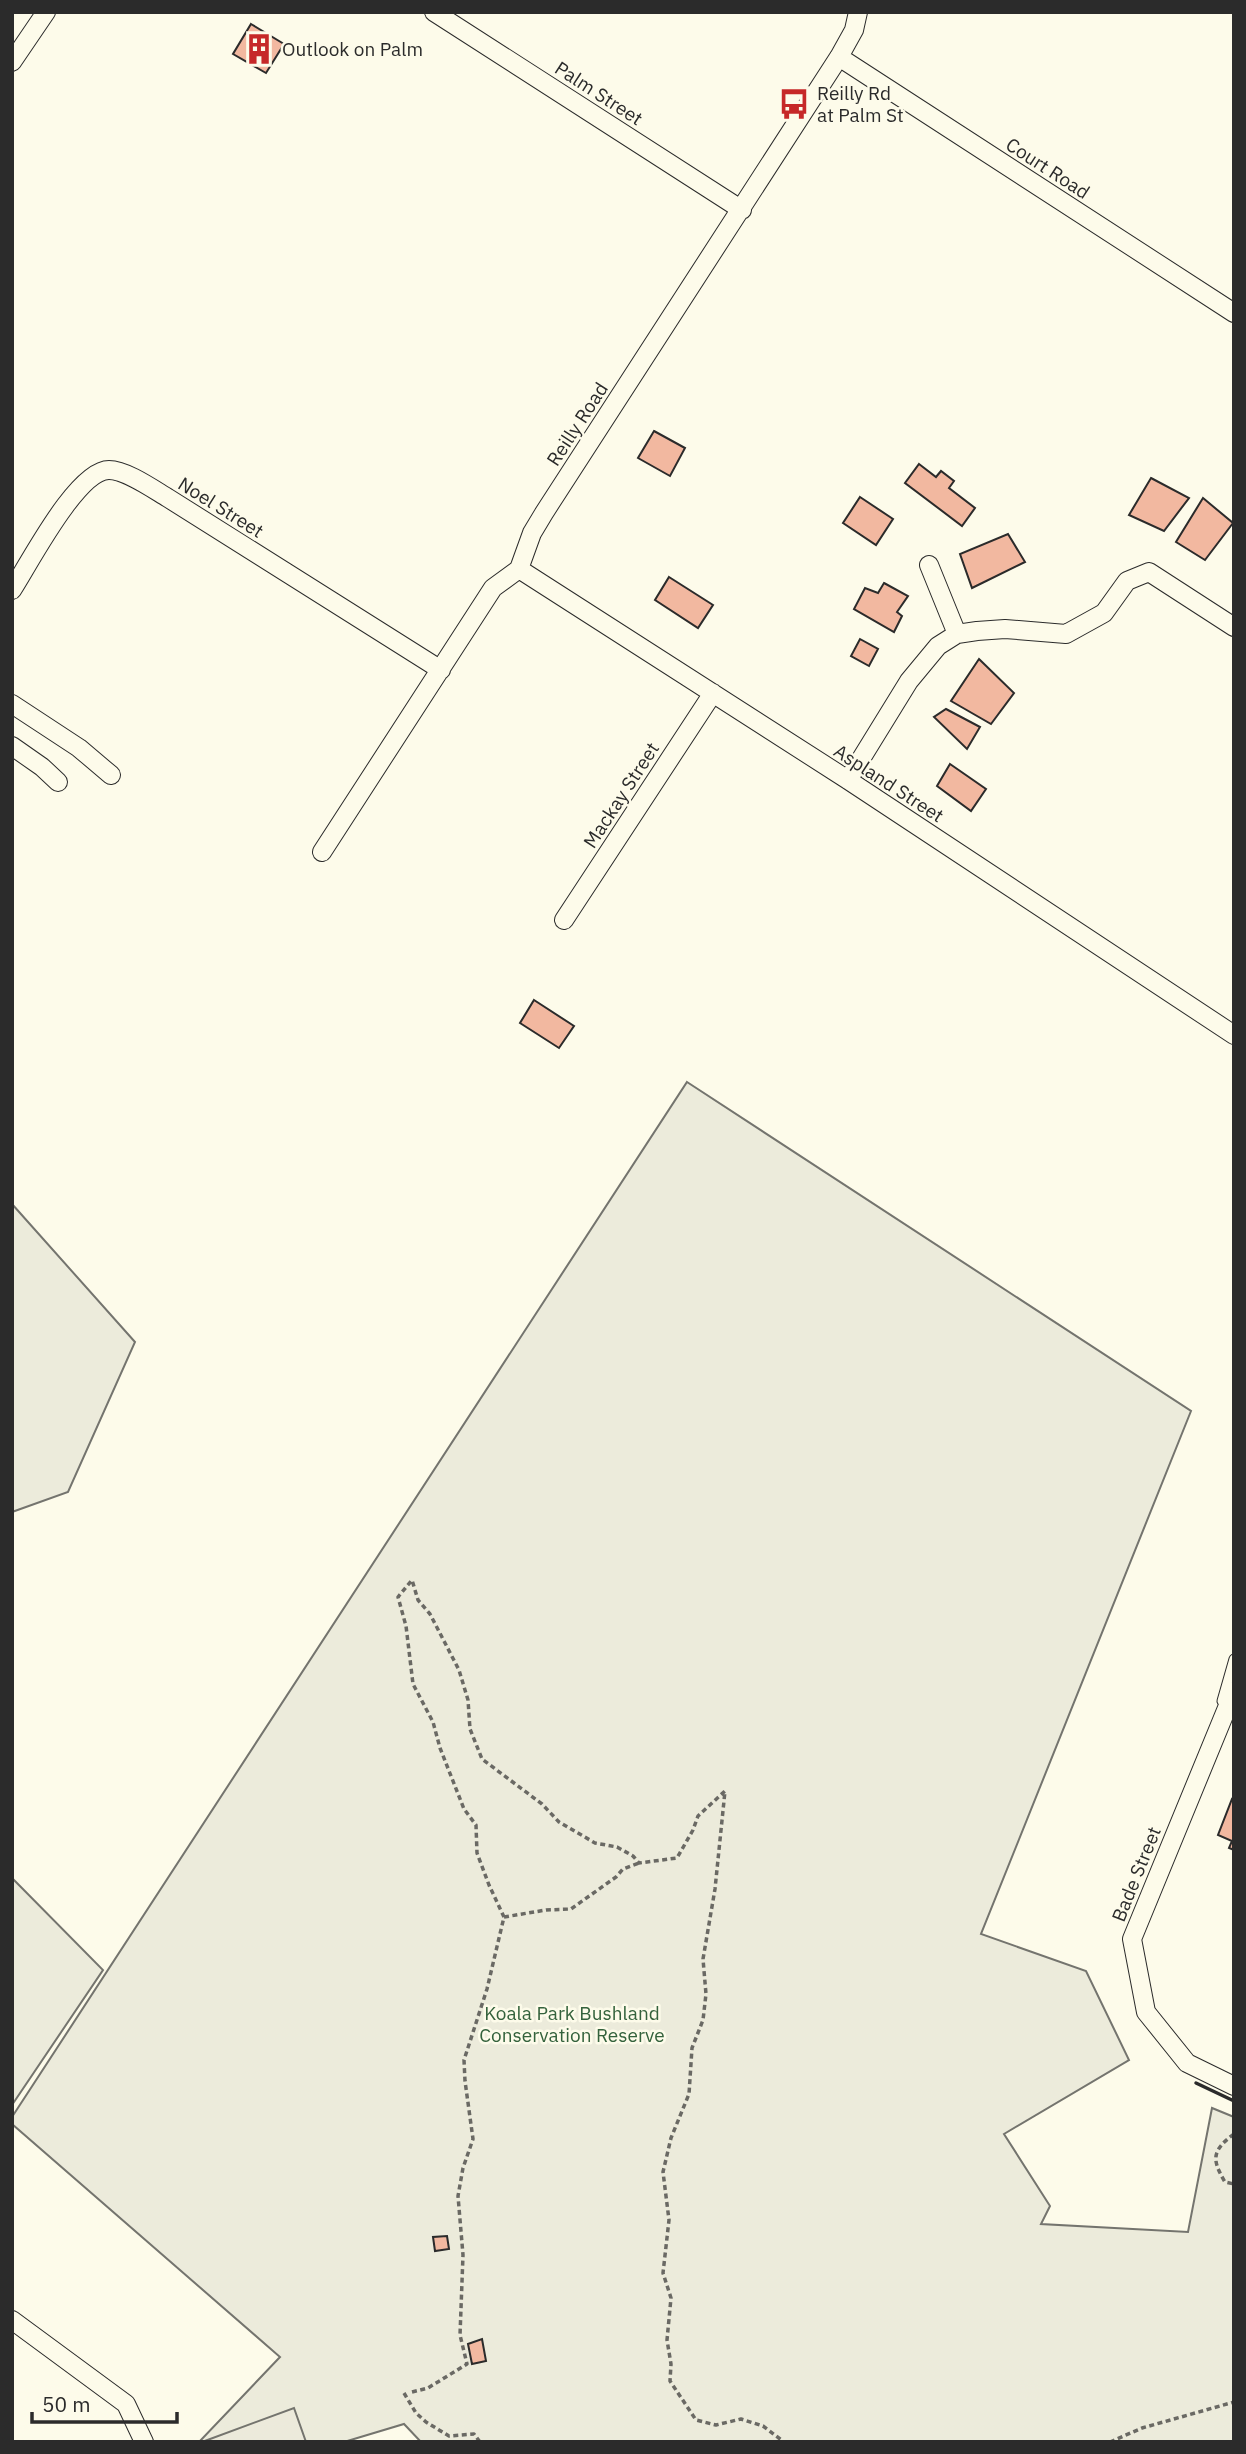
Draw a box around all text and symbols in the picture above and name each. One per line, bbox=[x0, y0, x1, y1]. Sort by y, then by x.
building icon: Outlook on Palm bbox=[242, 32, 276, 66]
place label: Outlook on Palm bbox=[282, 37, 423, 61]
street label: Palm Street bbox=[551, 56, 647, 130]
place label: Reilly Rd at Palm St bbox=[817, 81, 904, 127]
bus stop icon: Reilly Rd at Palm St bbox=[777, 87, 811, 121]
street label: Court Road bbox=[1002, 132, 1094, 204]
street label: Reilly Road bbox=[541, 378, 613, 470]
street label: Noel Street bbox=[174, 471, 268, 543]
street label: Mackay Street bbox=[578, 738, 664, 852]
street label: Aspland Street bbox=[830, 739, 948, 827]
street label: Bade Street bbox=[1106, 1823, 1166, 1925]
park label: Koala Park Bushland Conservation Reserve bbox=[479, 2001, 665, 2047]
scale bar bbox=[32, 2380, 177, 2424]
text: 50 m bbox=[42, 2390, 91, 2418]

